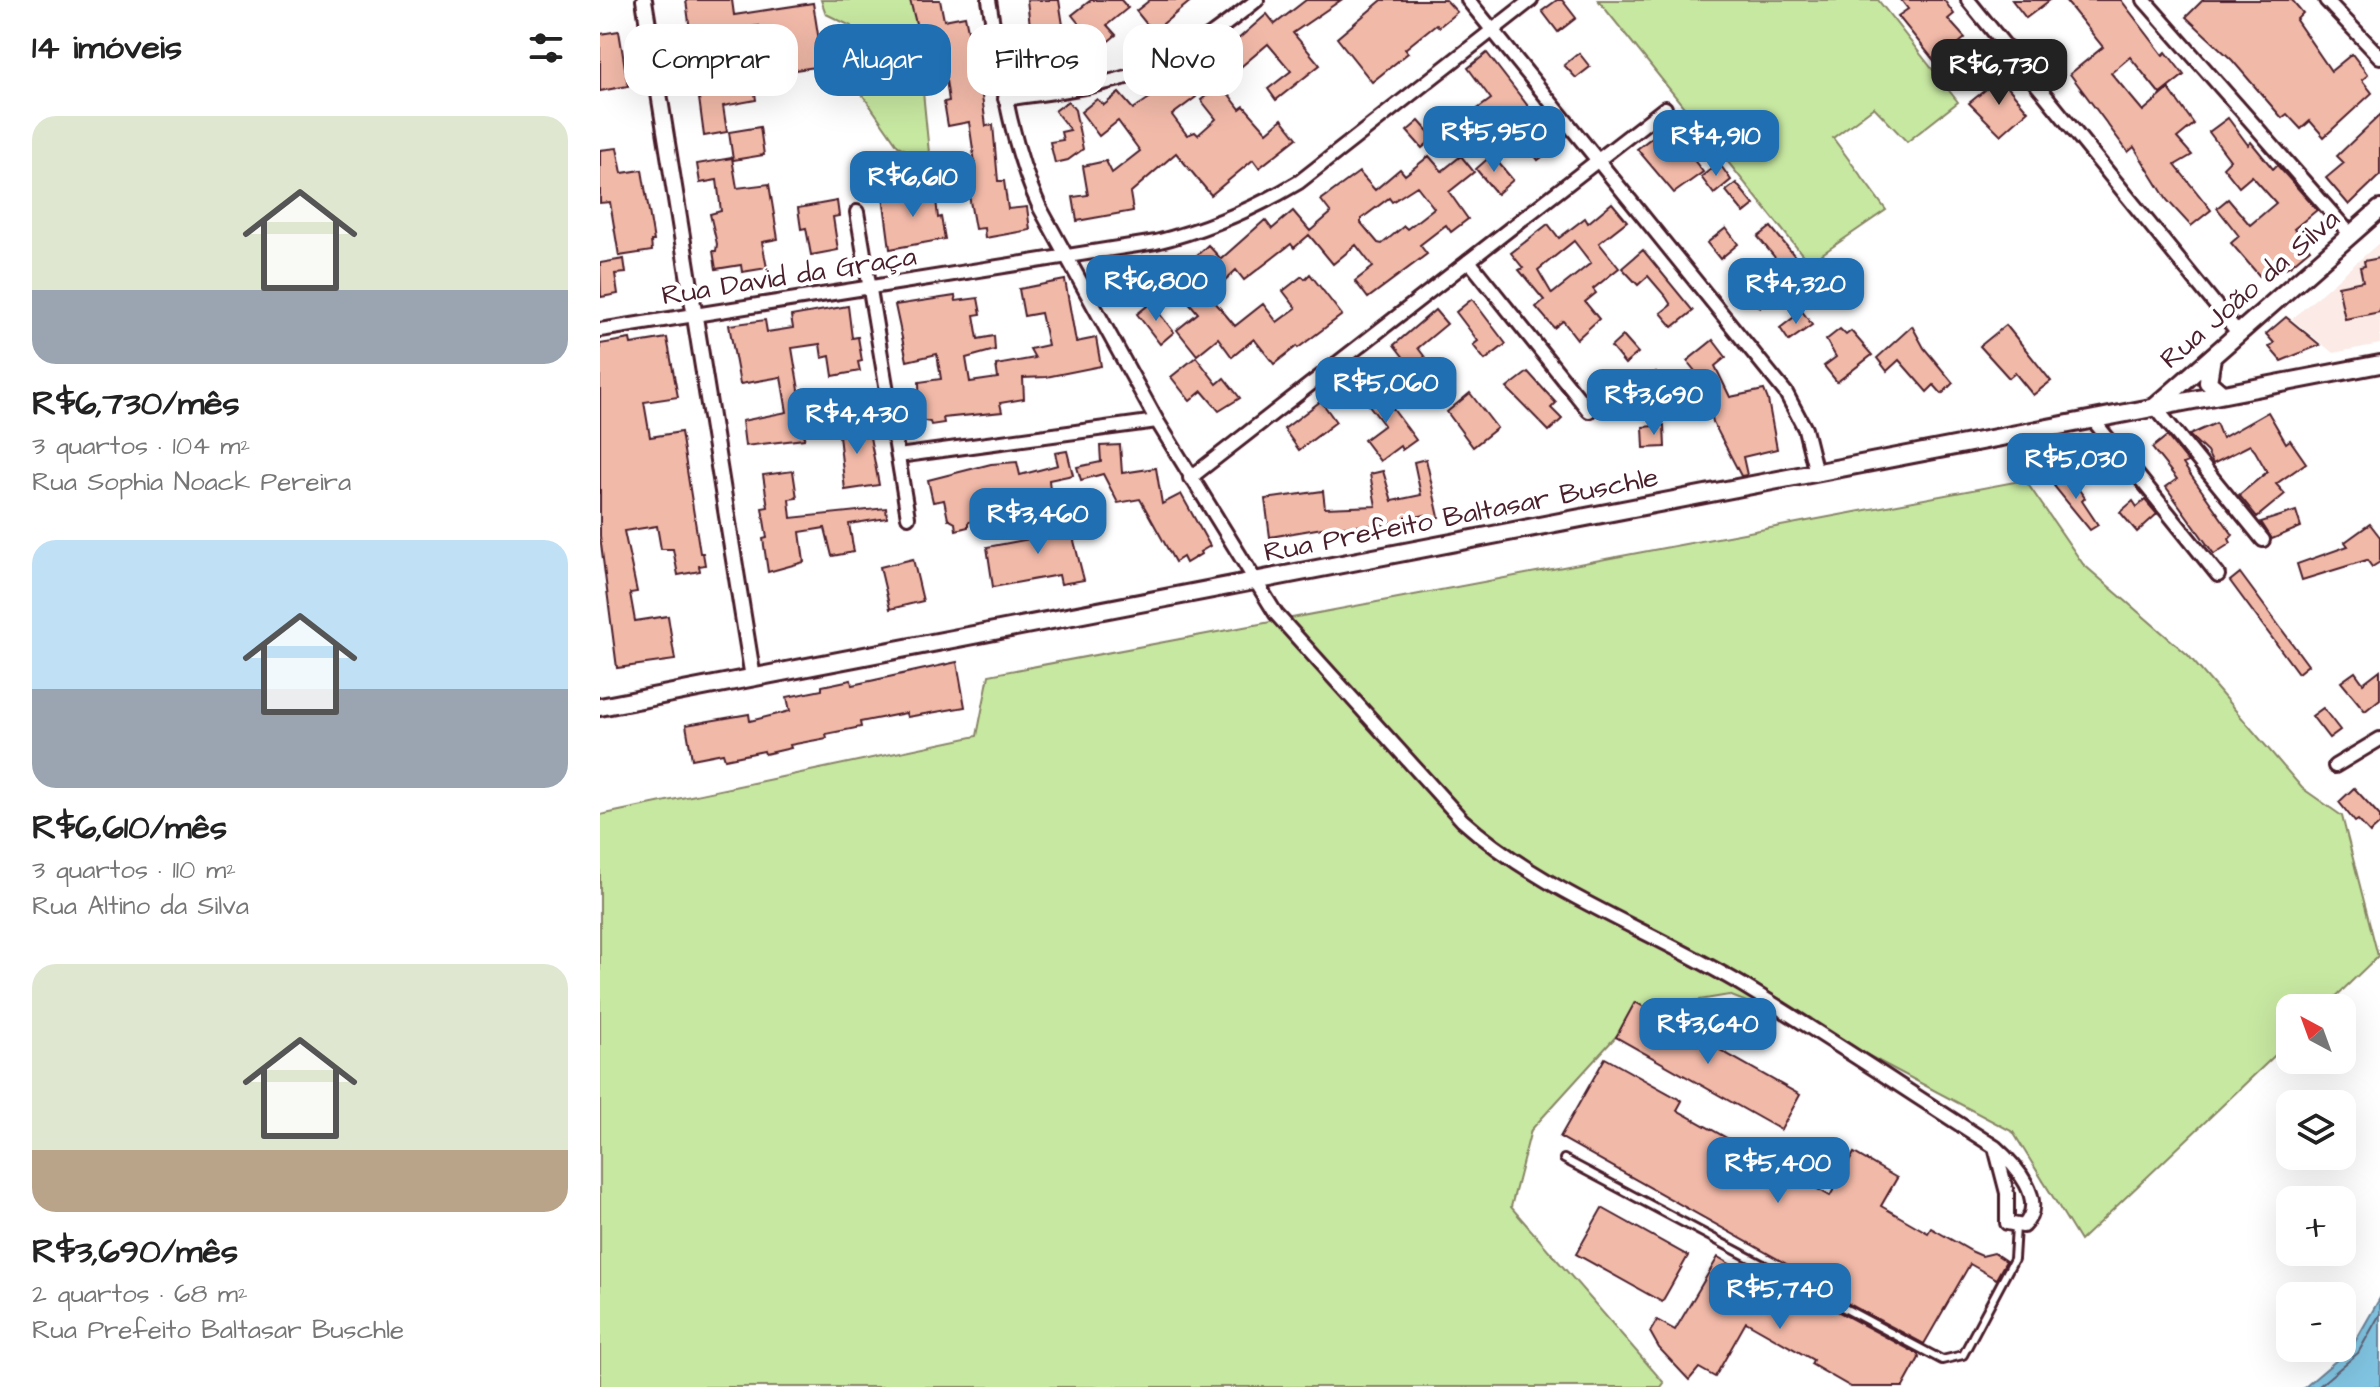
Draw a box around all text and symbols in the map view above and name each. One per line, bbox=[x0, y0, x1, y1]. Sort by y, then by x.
text: 14 imóveis bbox=[32, 24, 182, 72]
chip: Comprar bbox=[624, 24, 798, 96]
chip: Alugar bbox=[814, 24, 951, 96]
chip: Filtros bbox=[967, 24, 1107, 96]
chip: Novo bbox=[1123, 24, 1243, 96]
icon: filters bbox=[524, 26, 568, 70]
pin: R$6,730 bbox=[1925, 39, 2073, 107]
text: R$6,730 bbox=[1949, 47, 2049, 83]
pin: R$5,950 bbox=[1420, 106, 1568, 174]
pin: R$4,910 bbox=[1642, 110, 1790, 178]
text: R$5,950 bbox=[1441, 114, 1547, 150]
text: R$4,910 bbox=[1671, 118, 1761, 154]
pin: R$6,610 bbox=[839, 151, 987, 219]
text: R$6,610 bbox=[868, 159, 958, 195]
icon: home bbox=[228, 168, 372, 312]
street label: Rua João da Silva bbox=[2152, 200, 2348, 378]
street label: Rua David da Graça bbox=[659, 237, 919, 315]
pin: R$6,800 bbox=[1082, 255, 1230, 323]
pin: R$4,320 bbox=[1722, 258, 1870, 326]
text: R$6,800 bbox=[1104, 263, 1208, 299]
text: R$4,320 bbox=[1746, 266, 1846, 302]
pin: R$5,060 bbox=[1312, 357, 1460, 425]
text: R$5,060 bbox=[1333, 365, 1439, 401]
pin: R$3,690 bbox=[1580, 369, 1728, 437]
text: R$3,690 bbox=[1605, 377, 1703, 413]
text: R$6,730/mês bbox=[32, 380, 240, 428]
pin: R$4,430 bbox=[783, 388, 931, 456]
text: R$4,430 bbox=[806, 396, 908, 432]
text: 3 quartos · 104 m² bbox=[32, 428, 250, 464]
pin: R$5,030 bbox=[2002, 433, 2150, 501]
text: R$5,030 bbox=[2025, 441, 2127, 477]
street label: Rua Prefeito Baltasar Buschle bbox=[1261, 458, 1661, 572]
text: Rua Sophia Noack Pereira bbox=[32, 464, 351, 500]
pin: R$3,460 bbox=[964, 488, 1112, 556]
text: R$3,460 bbox=[987, 496, 1089, 532]
icon: home bbox=[228, 592, 372, 736]
text: R$6,610/mês bbox=[32, 804, 227, 852]
text: 3 quartos · 110 m² bbox=[32, 852, 236, 888]
text: Rua Altino da Silva bbox=[32, 888, 249, 924]
north arrow bbox=[2276, 994, 2356, 1074]
map controls bbox=[2276, 994, 2356, 1362]
pin: R$3,640 bbox=[1634, 998, 1782, 1066]
text: R$3,640 bbox=[1657, 1006, 1759, 1042]
icon: home bbox=[228, 1016, 372, 1160]
button: layers bbox=[2276, 1090, 2356, 1170]
pin: R$5,400 bbox=[1704, 1137, 1852, 1205]
text: R$5,400 bbox=[1725, 1145, 1831, 1181]
button: + bbox=[2276, 1186, 2356, 1266]
text: R$3,690/mês bbox=[32, 1228, 238, 1276]
pin: R$5,740 bbox=[1706, 1263, 1854, 1331]
text: R$5,740 bbox=[1727, 1271, 1833, 1307]
text: 2 quartos · 68 m² bbox=[32, 1276, 248, 1312]
button: − bbox=[2276, 1282, 2356, 1362]
text: Rua Prefeito Baltasar Buschle bbox=[32, 1312, 404, 1348]

